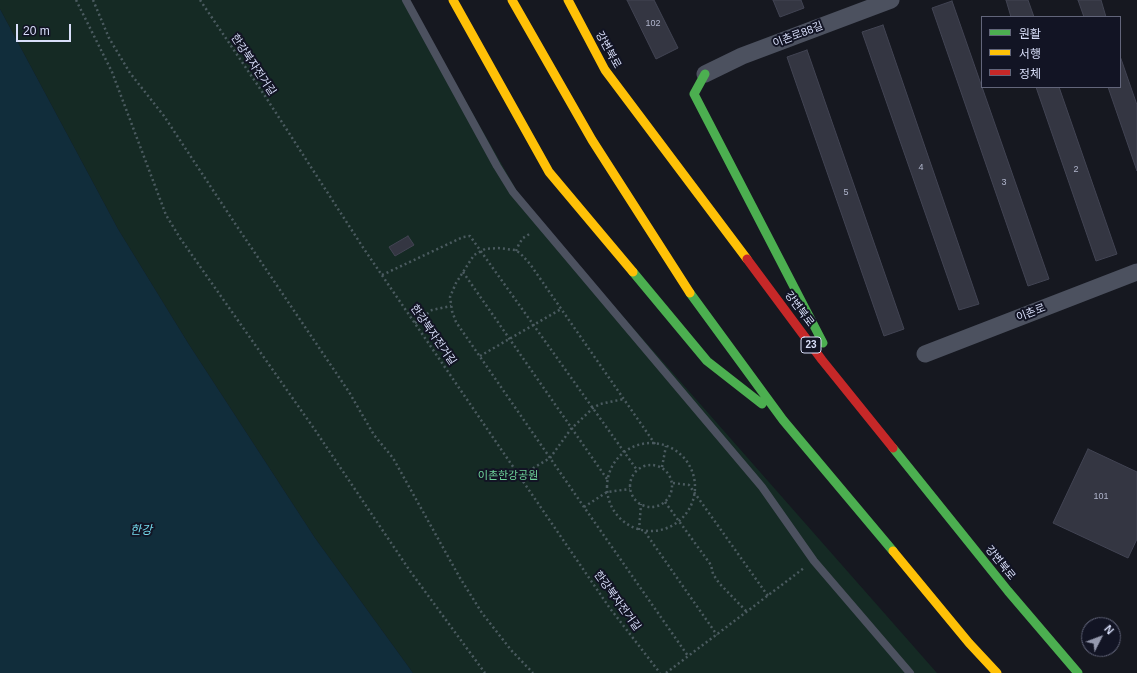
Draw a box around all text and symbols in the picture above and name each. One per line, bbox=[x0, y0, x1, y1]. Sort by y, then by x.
scale bar bbox=[18, 16, 73, 42]
legend bbox=[981, 16, 1121, 88]
house number: 102 bbox=[645, 19, 661, 29]
street label: 이촌로88길 bbox=[771, 19, 825, 51]
text: 20 m bbox=[23, 24, 50, 38]
text: 원활 bbox=[1019, 27, 1041, 41]
street label: 강변북로 bbox=[592, 29, 624, 71]
street label: 한강북자전거길 bbox=[228, 32, 278, 98]
text: 서행 bbox=[1019, 47, 1041, 61]
text: 정체 bbox=[1019, 67, 1041, 81]
house number: 4 bbox=[918, 163, 924, 173]
house number: 2 bbox=[1073, 165, 1079, 175]
house number: 3 bbox=[1001, 178, 1007, 188]
house number: 5 bbox=[843, 188, 849, 198]
street label: 강변북로 bbox=[782, 289, 816, 329]
street label: 이촌로 bbox=[1014, 301, 1048, 325]
street label: 한강북자전거길 bbox=[407, 302, 459, 368]
road number: 23 bbox=[801, 337, 821, 353]
park label: 이촌한강공원 bbox=[478, 469, 538, 483]
house number: 101 bbox=[1093, 492, 1109, 502]
water label: 한강 bbox=[130, 524, 152, 538]
street label: 강변북로 bbox=[982, 543, 1018, 583]
street label: 한강북자전거길 bbox=[591, 568, 643, 634]
north arrow bbox=[1081, 617, 1121, 657]
text: N bbox=[1102, 623, 1116, 637]

